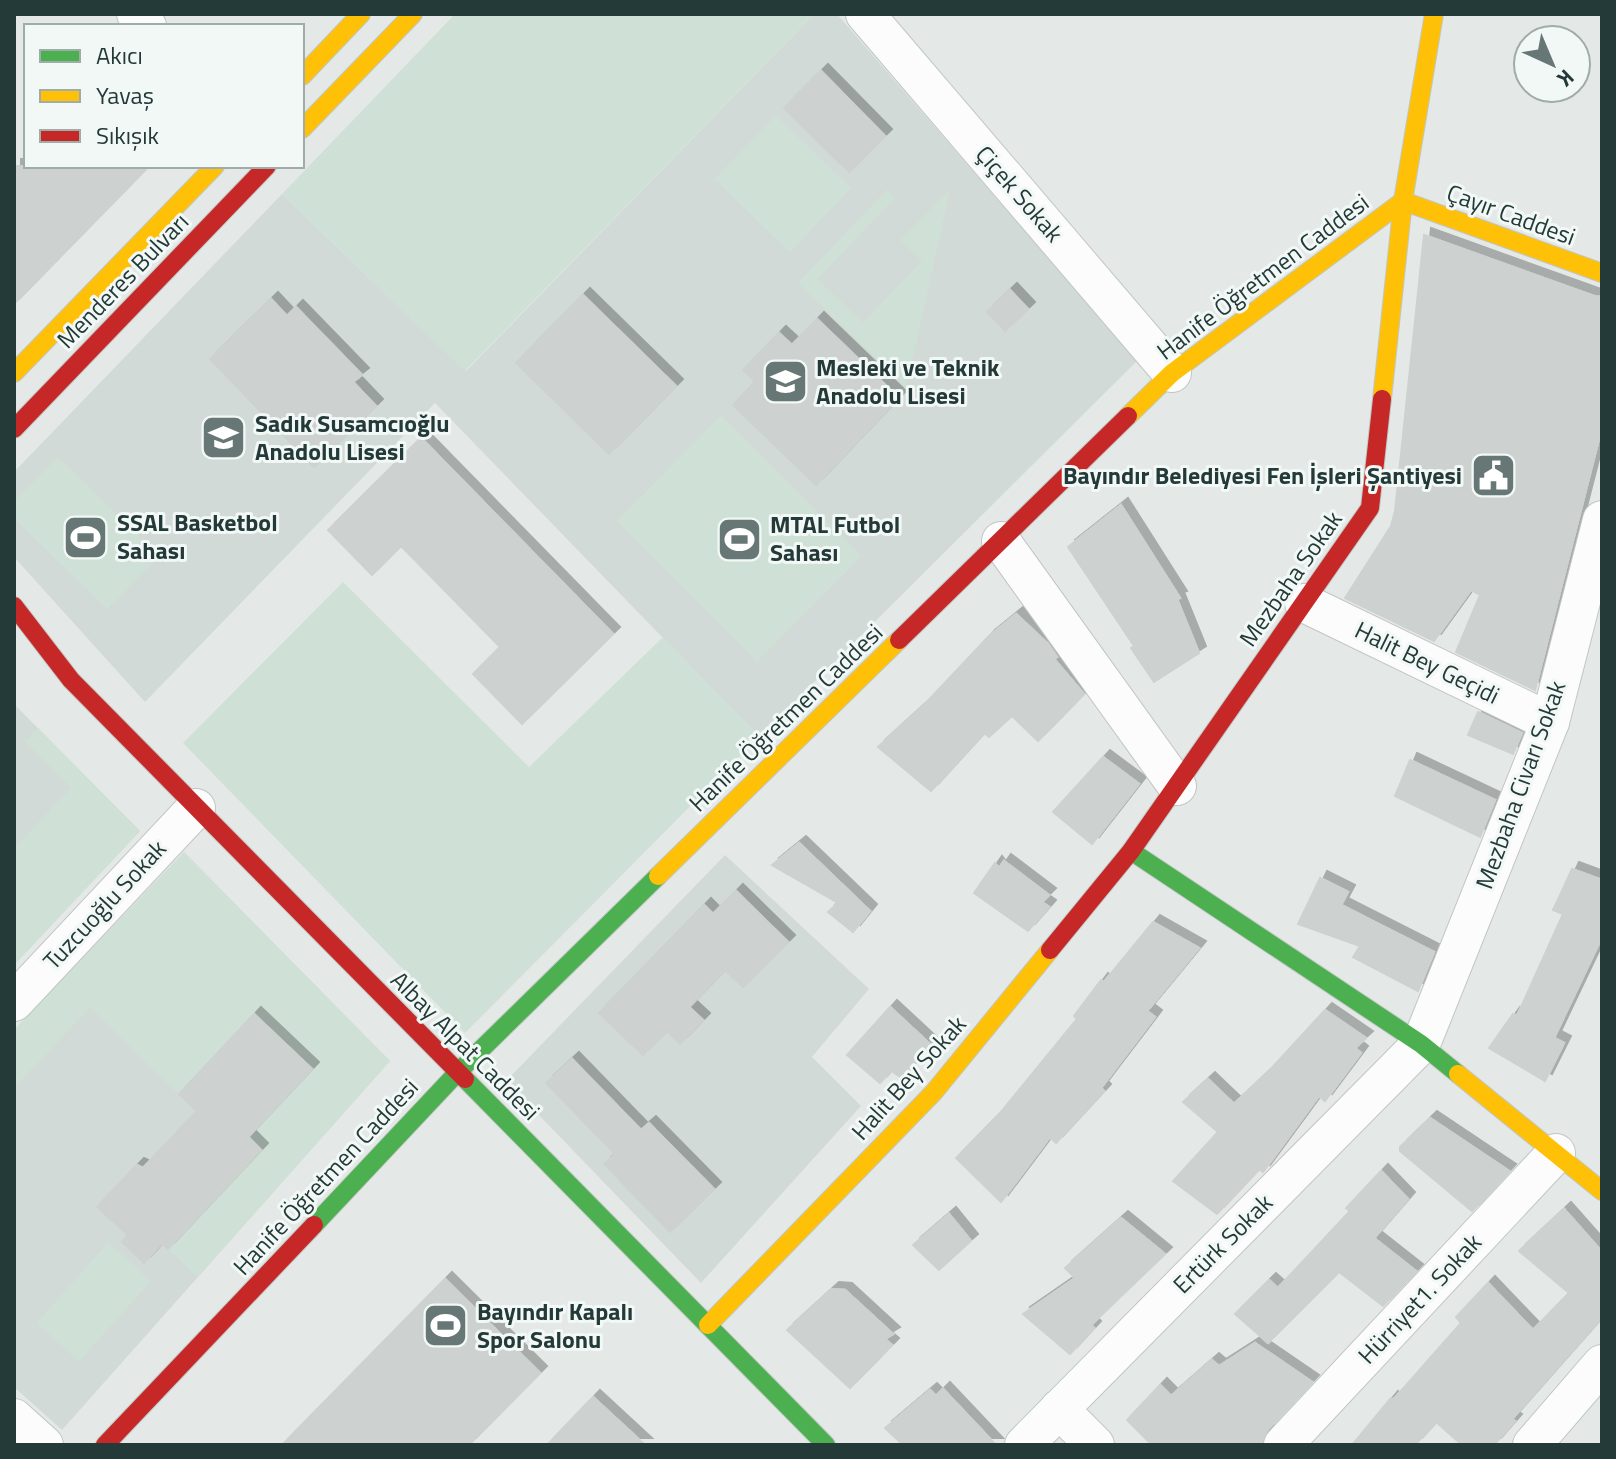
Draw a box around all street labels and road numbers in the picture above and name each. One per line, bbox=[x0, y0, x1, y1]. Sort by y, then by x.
street label: Çiçek Sokak bbox=[967, 137, 1072, 250]
street label: Çayır Caddesi bbox=[1442, 174, 1581, 254]
street label: Hanife Öğretmen Caddesi bbox=[1149, 184, 1376, 368]
street label: Menderes Bulvarı bbox=[48, 204, 197, 356]
street label: Mezbaha Sokak bbox=[1230, 503, 1351, 654]
street label: Halit Bey Geçidi bbox=[1349, 612, 1506, 713]
street label: Hanife Öğretmen Caddesi bbox=[680, 615, 890, 820]
street label: Mezbaha Civarı Sokak bbox=[1466, 675, 1575, 894]
street label: Tuzcuoğlu Sokak bbox=[34, 831, 175, 977]
street label: Albay Alpat Caddesi bbox=[383, 962, 549, 1128]
street label: Halit Bey Sokak bbox=[842, 1007, 974, 1148]
street label: Hanife Öğretmen Caddesi bbox=[224, 1070, 426, 1283]
street label: Ertürk Sokak bbox=[1164, 1185, 1281, 1301]
street label: Hürriyet1. Sokak bbox=[1349, 1225, 1490, 1372]

